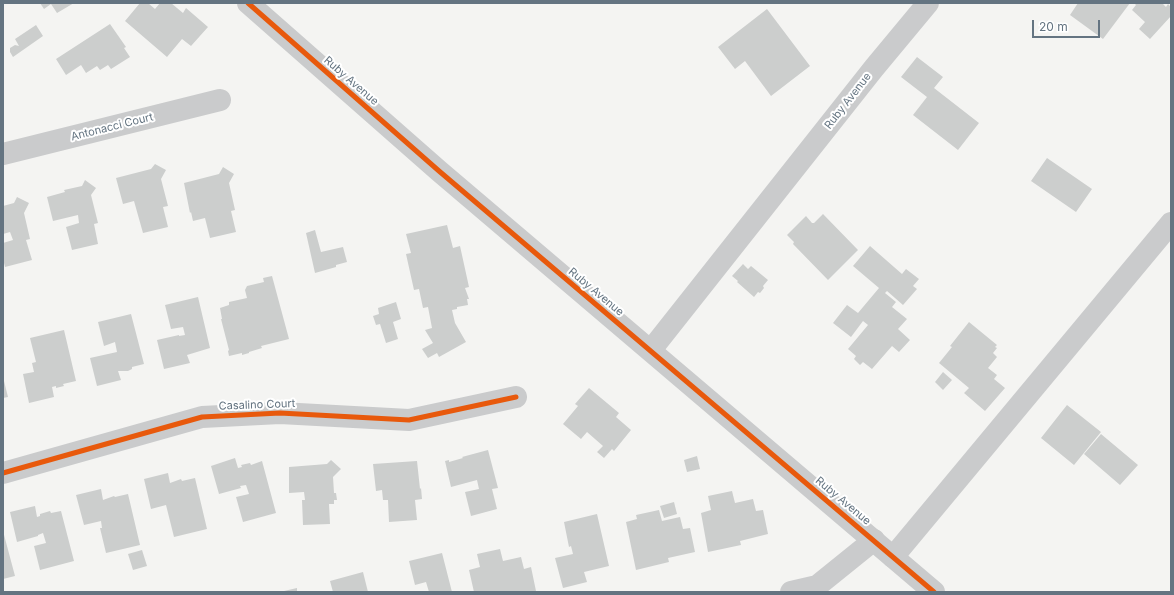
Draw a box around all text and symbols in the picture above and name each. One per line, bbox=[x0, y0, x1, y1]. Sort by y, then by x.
scale bar bbox=[1034, 12, 1102, 38]
text: 20 m bbox=[1039, 19, 1068, 34]
street label: Ruby Avenue bbox=[321, 54, 381, 108]
street label: Ruby Avenue bbox=[822, 70, 874, 132]
street label: Antonacci Court bbox=[70, 110, 154, 144]
street label: Ruby Avenue bbox=[566, 265, 626, 319]
street label: Casalino Court bbox=[218, 397, 296, 413]
street label: Ruby Avenue bbox=[813, 474, 873, 528]

